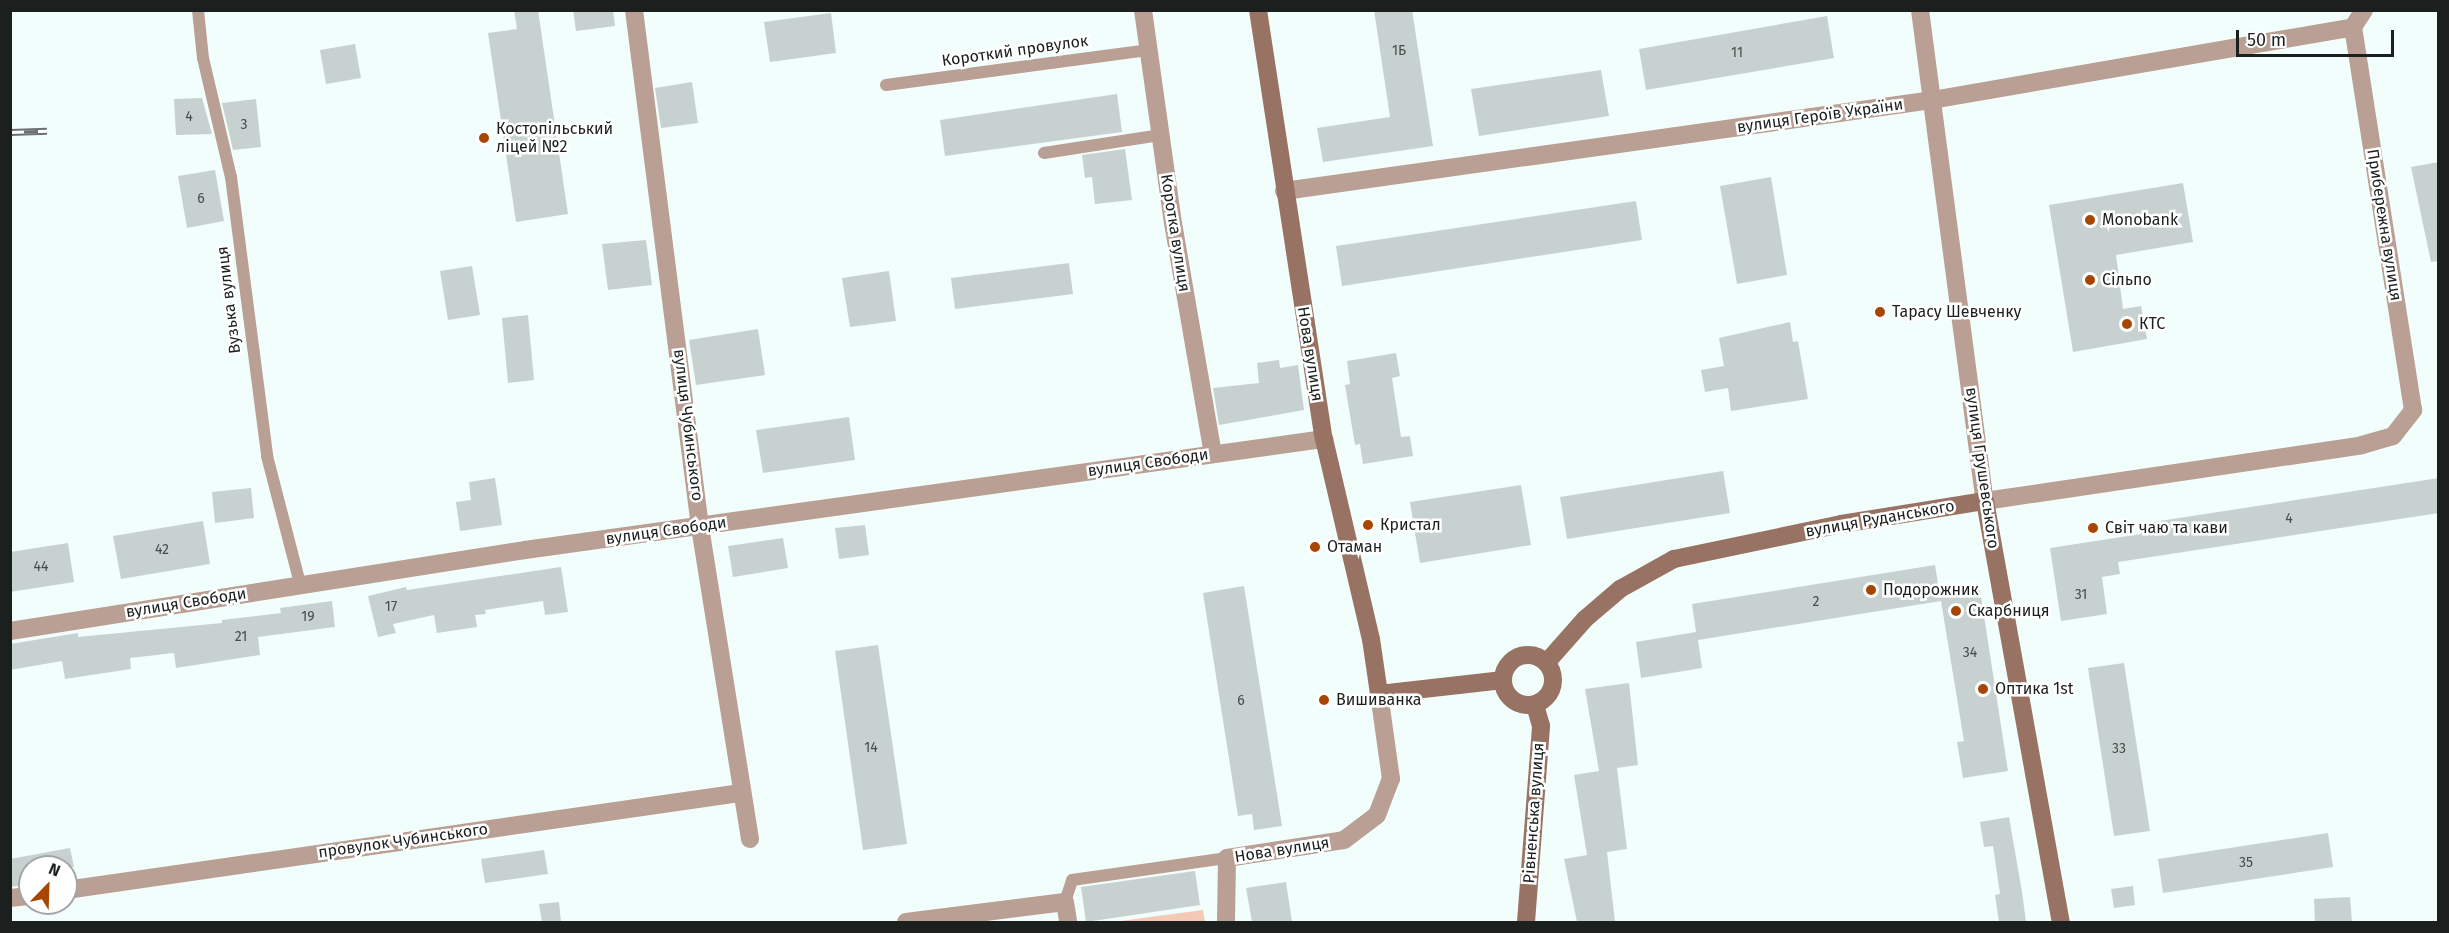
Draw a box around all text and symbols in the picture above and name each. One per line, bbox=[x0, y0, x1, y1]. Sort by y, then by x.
scale bar bbox=[2239, 18, 2396, 56]
text: 50 m bbox=[2247, 29, 2286, 51]
street label: Короткий провулок bbox=[941, 31, 1089, 71]
house number: 1Б bbox=[1392, 43, 1406, 59]
house number: 11 bbox=[1731, 45, 1743, 61]
street label: вулиця Героїв України bbox=[1736, 95, 1904, 137]
house number: 4 bbox=[185, 109, 193, 125]
house number: 3 bbox=[241, 117, 247, 133]
place label: Костопільський ліцей №2 bbox=[496, 119, 613, 157]
marker: Костопільський ліцей №2 bbox=[477, 131, 491, 145]
street label: Прибережна вулиця bbox=[2363, 148, 2405, 302]
street label: Коротка вулиця bbox=[1156, 173, 1194, 293]
house number: 6 bbox=[197, 191, 205, 207]
place label: Monobank bbox=[2102, 210, 2178, 230]
marker: Monobank bbox=[2083, 213, 2097, 227]
street label: Вузька вулиця bbox=[213, 245, 245, 355]
place label: Сільпо bbox=[2102, 270, 2152, 290]
marker: Сільпо bbox=[2083, 273, 2097, 287]
place label: Тарасу Шевченку bbox=[1892, 302, 2021, 322]
street label: Нова вулиця bbox=[1293, 305, 1327, 403]
marker: Тарасу Шевченку bbox=[1873, 305, 1887, 319]
place label: КТС bbox=[2139, 314, 2165, 334]
marker: КТС bbox=[2120, 317, 2134, 331]
street label: вулиця Чубинського bbox=[669, 348, 707, 502]
street label: вулиця Грушевського bbox=[1961, 386, 2003, 550]
street label: вулиця Свободи bbox=[1086, 445, 1210, 481]
street label: вулиця Руданського bbox=[1804, 496, 1956, 542]
house number: 4 bbox=[2285, 511, 2293, 527]
street label: вулиця Свободи bbox=[604, 513, 728, 549]
place label: Кристал bbox=[1380, 515, 1441, 535]
marker: Кристал bbox=[1361, 518, 1375, 532]
place label: Світ чаю та кави bbox=[2105, 518, 2228, 538]
marker: Світ чаю та кави bbox=[2086, 521, 2100, 535]
place label: Отаман bbox=[1327, 537, 1382, 557]
marker: Отаман bbox=[1308, 540, 1322, 554]
house number: 42 bbox=[155, 542, 169, 558]
house number: 44 bbox=[34, 559, 48, 575]
place label: Подорожник bbox=[1883, 580, 1979, 600]
marker: Подорожник bbox=[1864, 583, 1878, 597]
street label: вулиця Свободи bbox=[124, 584, 248, 622]
house number: 31 bbox=[2075, 587, 2087, 603]
house number: 2 bbox=[1813, 594, 1819, 610]
house number: 17 bbox=[385, 599, 397, 615]
place label: Скарбниця bbox=[1968, 601, 2050, 621]
marker: Скарбниця bbox=[1949, 604, 1963, 618]
house number: 19 bbox=[301, 609, 315, 625]
house number: 21 bbox=[235, 629, 247, 645]
house number: 34 bbox=[1963, 645, 1977, 661]
place label: Оптика 1st bbox=[1995, 679, 2074, 699]
marker: Оптика 1st bbox=[1976, 682, 1990, 696]
place label: Вишиванка bbox=[1336, 690, 1421, 710]
house number: 6 bbox=[1237, 693, 1245, 709]
marker: Вишиванка bbox=[1317, 693, 1331, 707]
house number: 14 bbox=[864, 740, 878, 756]
house number: 33 bbox=[2112, 741, 2126, 757]
street label: Рівненська вулиця bbox=[1520, 742, 1548, 884]
street label: провулок Чубинського bbox=[317, 820, 489, 862]
street label: Нова вулиця bbox=[1233, 833, 1331, 867]
north arrow bbox=[18, 855, 78, 915]
house number: 35 bbox=[2239, 855, 2253, 871]
text: N bbox=[46, 859, 63, 881]

